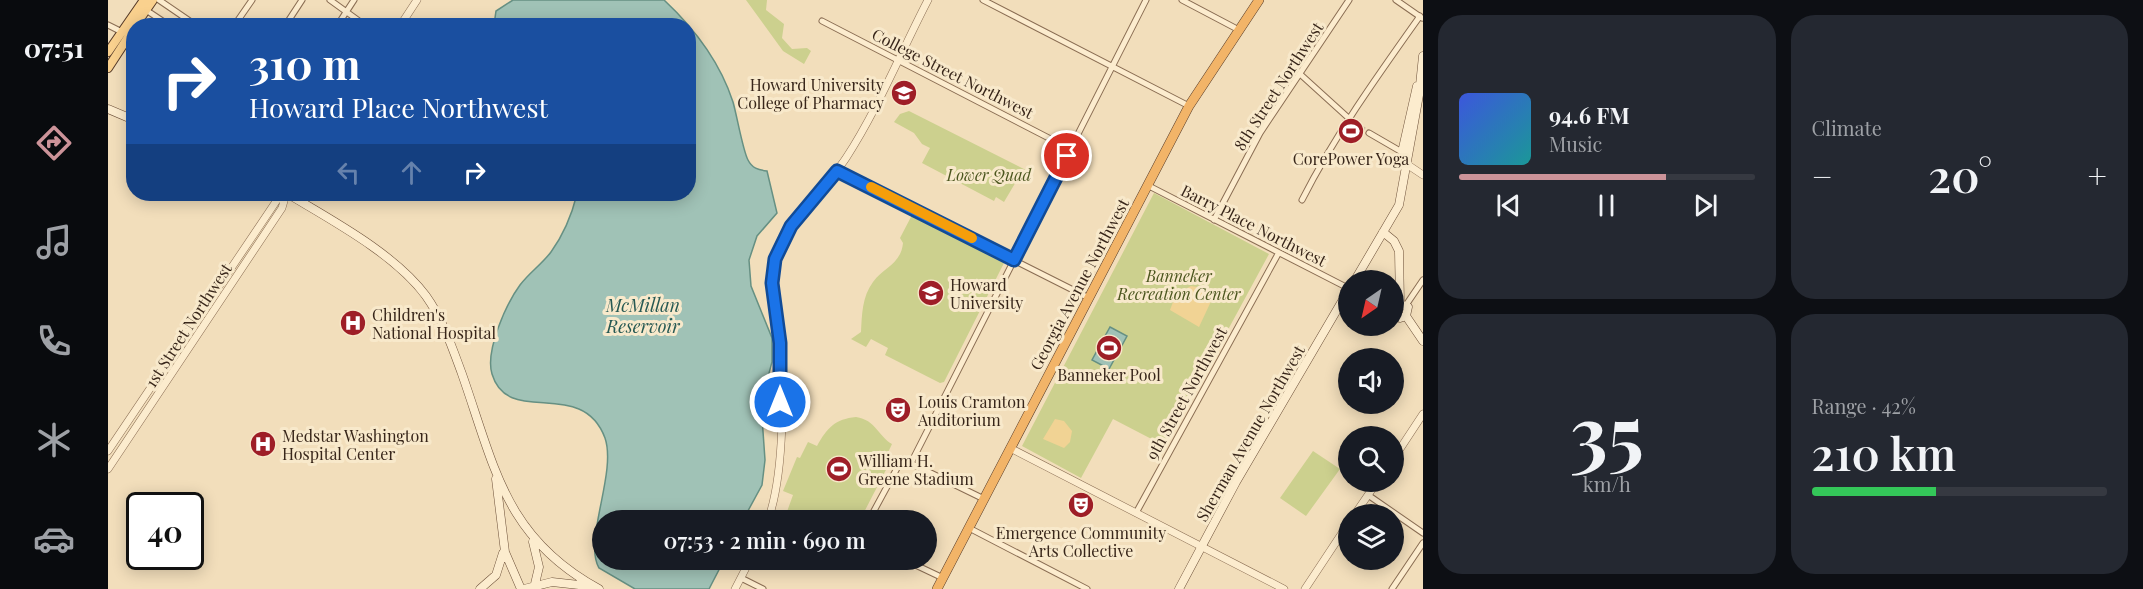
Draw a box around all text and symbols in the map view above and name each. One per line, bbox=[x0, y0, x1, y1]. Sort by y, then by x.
street label: 8th Street Northwest bbox=[1229, 18, 1328, 154]
street label: College Street Northwest bbox=[869, 23, 1038, 123]
text: 07:51 bbox=[24, 29, 84, 65]
text: 310 m bbox=[249, 35, 360, 91]
icon: right bbox=[150, 42, 228, 120]
place label: Howard University College of Pharmacy bbox=[737, 74, 884, 113]
school or university icon: Howard University College of Pharmacy bbox=[889, 78, 919, 108]
text: Howard Place Northwest bbox=[249, 89, 548, 125]
text: 94.6 FM bbox=[1549, 100, 1630, 130]
text: Climate bbox=[1812, 114, 1882, 141]
sports icon: CorePower Yoga bbox=[1336, 116, 1366, 146]
icon: directions bbox=[33, 122, 75, 164]
pin bbox=[1041, 130, 1092, 181]
text: Music bbox=[1549, 130, 1602, 157]
icon: arrive bbox=[1050, 139, 1083, 172]
text: 20° bbox=[1928, 144, 1992, 204]
place label: CorePower Yoga bbox=[1293, 148, 1409, 169]
text: − bbox=[1812, 153, 1833, 197]
text: + bbox=[2088, 153, 2107, 197]
icon: left bbox=[332, 156, 365, 189]
icon: ahead bbox=[395, 156, 428, 189]
icon: right bbox=[458, 156, 491, 189]
park label: Lower Quad bbox=[946, 164, 1033, 185]
street label: Barry Place Northwest bbox=[1178, 179, 1330, 271]
icon: previous bbox=[1492, 189, 1525, 222]
icon: pause bbox=[1590, 189, 1623, 222]
icon: next bbox=[1689, 189, 1722, 222]
street label: Georgia Avenue Northwest bbox=[1025, 194, 1133, 373]
icon: music bbox=[33, 221, 75, 263]
street label: 1st Street Northwest bbox=[140, 259, 236, 391]
park label: Banneker Recreation Center bbox=[1116, 265, 1242, 304]
north arrow bbox=[1338, 270, 1404, 336]
map controls bbox=[1338, 270, 1404, 570]
place label: Howard University bbox=[950, 274, 1023, 313]
school or university icon: Howard University bbox=[916, 278, 946, 308]
water label: McMillan Reservoir bbox=[605, 293, 681, 338]
place label: Children's National Hospital bbox=[372, 304, 496, 343]
hospital icon: Children's National Hospital bbox=[338, 308, 368, 338]
icon: phone bbox=[33, 320, 75, 362]
street label: 9th Street Northwest bbox=[1141, 323, 1231, 463]
sports icon: Banneker Pool bbox=[1094, 333, 1124, 363]
street label: Sherman Avenue Northwest bbox=[1191, 341, 1309, 525]
button: sound bbox=[1338, 348, 1404, 414]
place label: Banneker Pool bbox=[1057, 364, 1161, 385]
position arrow bbox=[748, 370, 812, 434]
text: 35 bbox=[1570, 379, 1644, 483]
place label: Louis Cramton Auditorium bbox=[917, 391, 1026, 430]
text: Range · 42% bbox=[1812, 392, 1916, 419]
theatre icon: Louis Cramton Auditorium bbox=[883, 395, 913, 425]
icon: climate bbox=[33, 419, 75, 461]
text: 210 km bbox=[1812, 422, 1956, 482]
place label: Medstar Washington Hospital Center bbox=[282, 425, 429, 464]
button: search bbox=[1338, 426, 1404, 492]
hospital icon: Medstar Washington Hospital Center bbox=[248, 429, 278, 459]
place label: William H. Greene Stadium bbox=[857, 450, 974, 489]
sports icon: William H. Greene Stadium bbox=[824, 454, 854, 484]
text: km/h bbox=[1583, 470, 1631, 497]
theatre icon: Emergence Community Arts Collective bbox=[1066, 490, 1096, 520]
speed limit sign: 40 bbox=[126, 492, 204, 570]
button: layers bbox=[1338, 504, 1404, 570]
icon: car bbox=[33, 518, 75, 560]
place label: Emergence Community Arts Collective bbox=[996, 522, 1166, 561]
text: 07:53 · 2 min · 690 m bbox=[664, 525, 865, 555]

